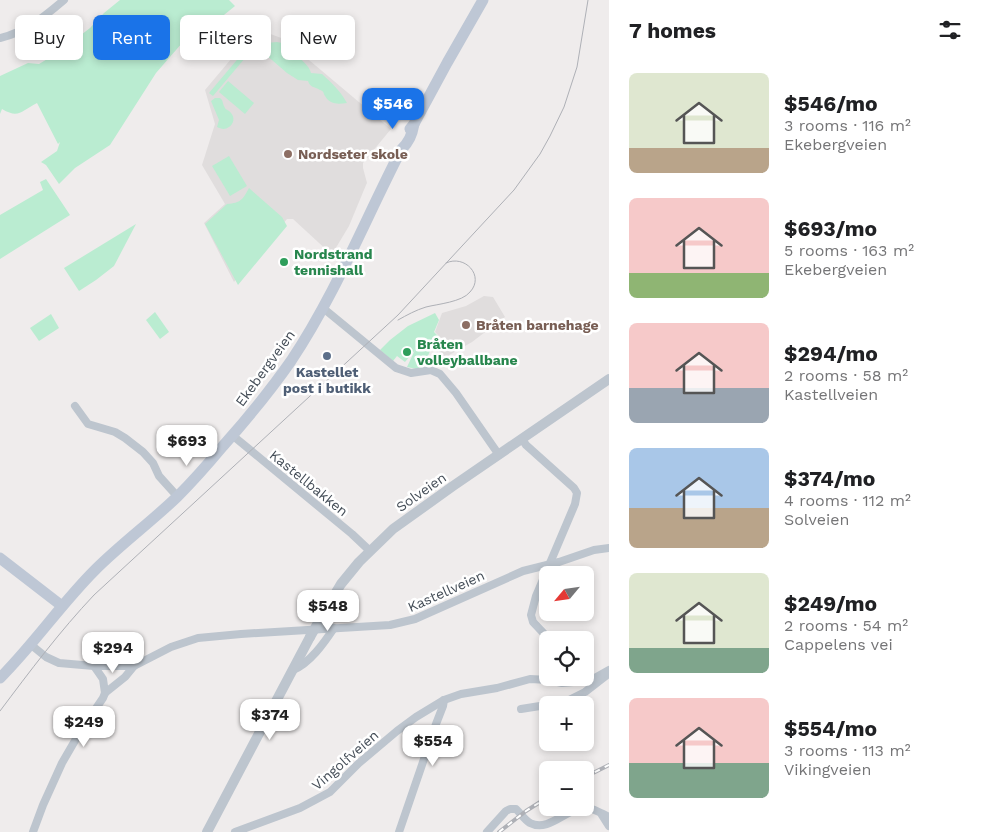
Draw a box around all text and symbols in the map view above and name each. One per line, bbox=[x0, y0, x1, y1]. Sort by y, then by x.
chip: Buy bbox=[15, 15, 83, 60]
chip: Rent bbox=[93, 15, 170, 60]
chip: Filters bbox=[180, 15, 271, 60]
chip: New bbox=[281, 15, 355, 60]
icon: filters bbox=[936, 16, 964, 44]
text: 7 homes bbox=[629, 18, 716, 43]
pin: $546 bbox=[363, 88, 423, 130]
text: $546/mo bbox=[784, 91, 878, 116]
icon: home bbox=[669, 93, 729, 153]
text: $546 bbox=[373, 94, 413, 113]
text: 3 rooms · 116 m² bbox=[784, 116, 911, 135]
text: Ekebergveien bbox=[784, 135, 887, 154]
place label: Nordseter skole bbox=[298, 146, 408, 162]
marker: Nordseter skole bbox=[282, 148, 294, 160]
text: $693/mo bbox=[784, 216, 877, 241]
icon: home bbox=[669, 218, 729, 278]
text: 5 rooms · 163 m² bbox=[784, 241, 914, 260]
place label: Nordstrand tennishall bbox=[294, 246, 373, 278]
marker: Nordstrand tennishall bbox=[278, 256, 290, 268]
text: Ekebergveien bbox=[784, 260, 887, 279]
place label: Bråten barnehage bbox=[476, 317, 599, 333]
marker: Bråten barnehage bbox=[460, 319, 472, 331]
street label: Ekebergveien bbox=[232, 327, 298, 409]
place label: Bråten volleyballbane bbox=[416, 336, 518, 368]
text: $294/mo bbox=[784, 341, 878, 366]
icon: home bbox=[669, 343, 729, 403]
marker: Bråten volleyballbane bbox=[401, 346, 413, 358]
marker: Kastellet post i butikk bbox=[321, 350, 333, 362]
place label: Kastellet post i butikk bbox=[283, 364, 371, 396]
text: 2 rooms · 58 m² bbox=[784, 366, 908, 385]
text: Kastellveien bbox=[784, 385, 878, 404]
pin: $693 bbox=[157, 424, 217, 467]
text: $693 bbox=[167, 431, 207, 450]
street label: Kastellbakken bbox=[267, 447, 351, 519]
text: $374/mo bbox=[784, 466, 875, 491]
icon: home bbox=[669, 468, 729, 528]
street label: Solveien bbox=[393, 469, 449, 515]
text: 4 rooms · 112 m² bbox=[784, 491, 911, 510]
text: Solveien bbox=[784, 510, 849, 529]
north arrow bbox=[539, 566, 594, 621]
map controls bbox=[539, 566, 594, 816]
street label: Kastellveien bbox=[405, 567, 487, 615]
pin: $548 bbox=[298, 590, 358, 632]
text: $249/mo bbox=[784, 591, 877, 616]
icon: home bbox=[669, 593, 729, 653]
text: $548 bbox=[308, 596, 348, 615]
text: 2 rooms · 54 m² bbox=[784, 616, 908, 635]
button: locate bbox=[539, 631, 594, 686]
pin: $294 bbox=[83, 632, 143, 674]
text: Cappelens vei bbox=[784, 635, 893, 654]
text: $294 bbox=[93, 638, 133, 657]
button: + bbox=[539, 696, 594, 751]
pin: $374 bbox=[240, 698, 300, 741]
text: $374 bbox=[251, 705, 289, 724]
pin: $249 bbox=[54, 706, 114, 748]
text: $249 bbox=[64, 712, 104, 731]
text: $554/mo bbox=[784, 716, 877, 741]
icon: home bbox=[669, 718, 729, 778]
pin: $554 bbox=[403, 724, 463, 767]
street label: Vingolfveien bbox=[308, 727, 382, 793]
text: $554 bbox=[413, 731, 453, 750]
text: 3 rooms · 113 m² bbox=[784, 741, 911, 760]
text: Vikingveien bbox=[784, 760, 871, 779]
button: − bbox=[539, 761, 594, 816]

